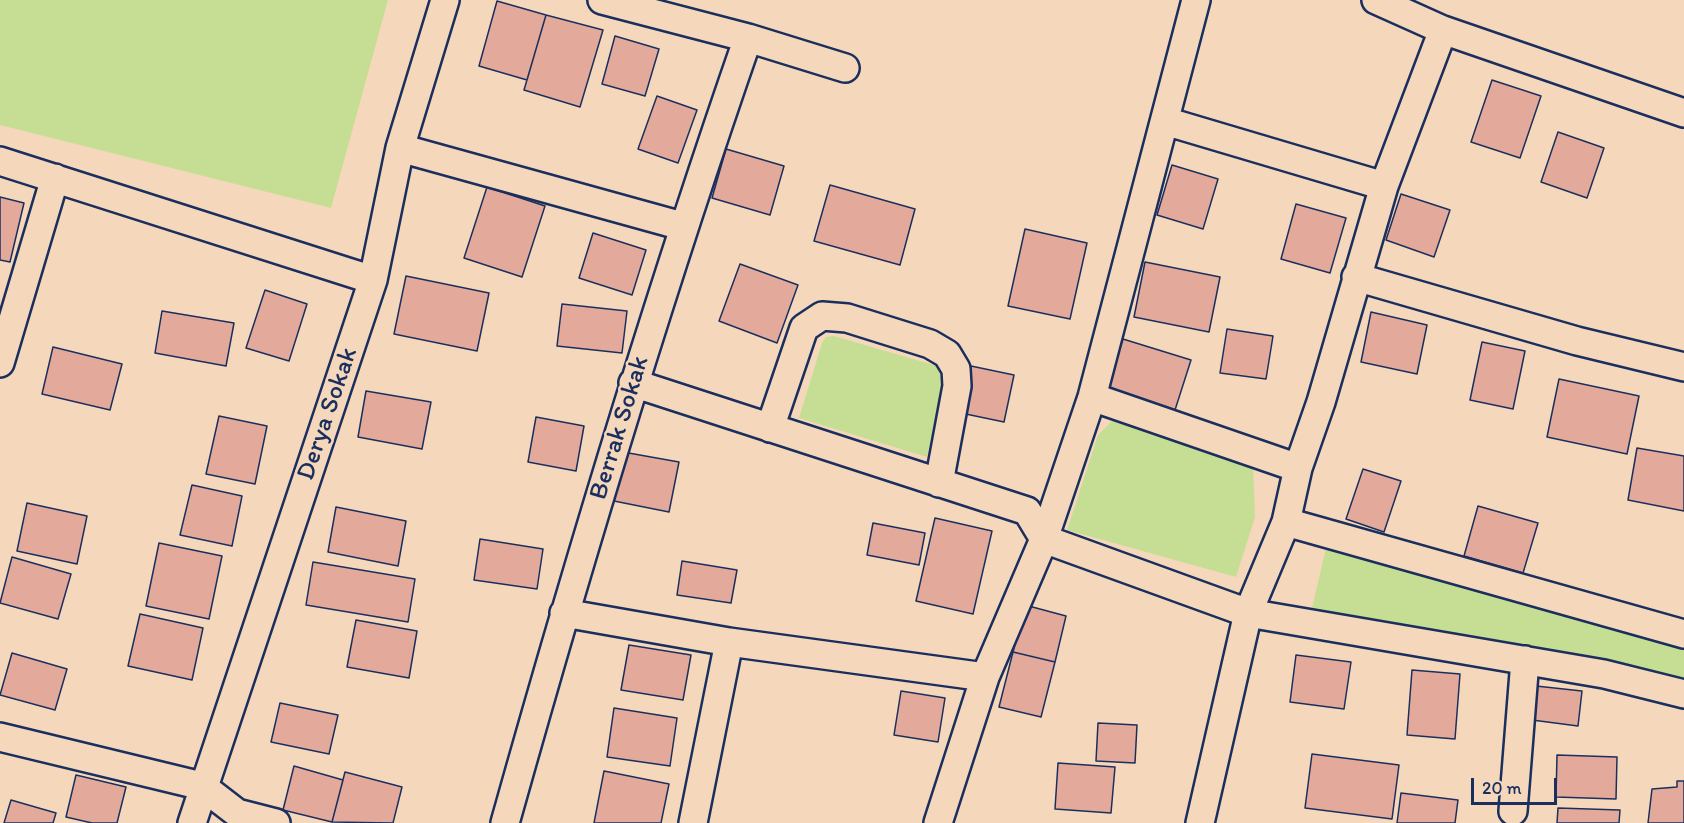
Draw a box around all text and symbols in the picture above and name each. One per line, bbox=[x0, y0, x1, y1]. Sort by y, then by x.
street label: Derya Sokak bbox=[291, 344, 365, 484]
street label: Berrak Sokak bbox=[583, 352, 657, 504]
scale bar bbox=[1474, 766, 1560, 804]
text: 20 m bbox=[1482, 777, 1522, 799]

